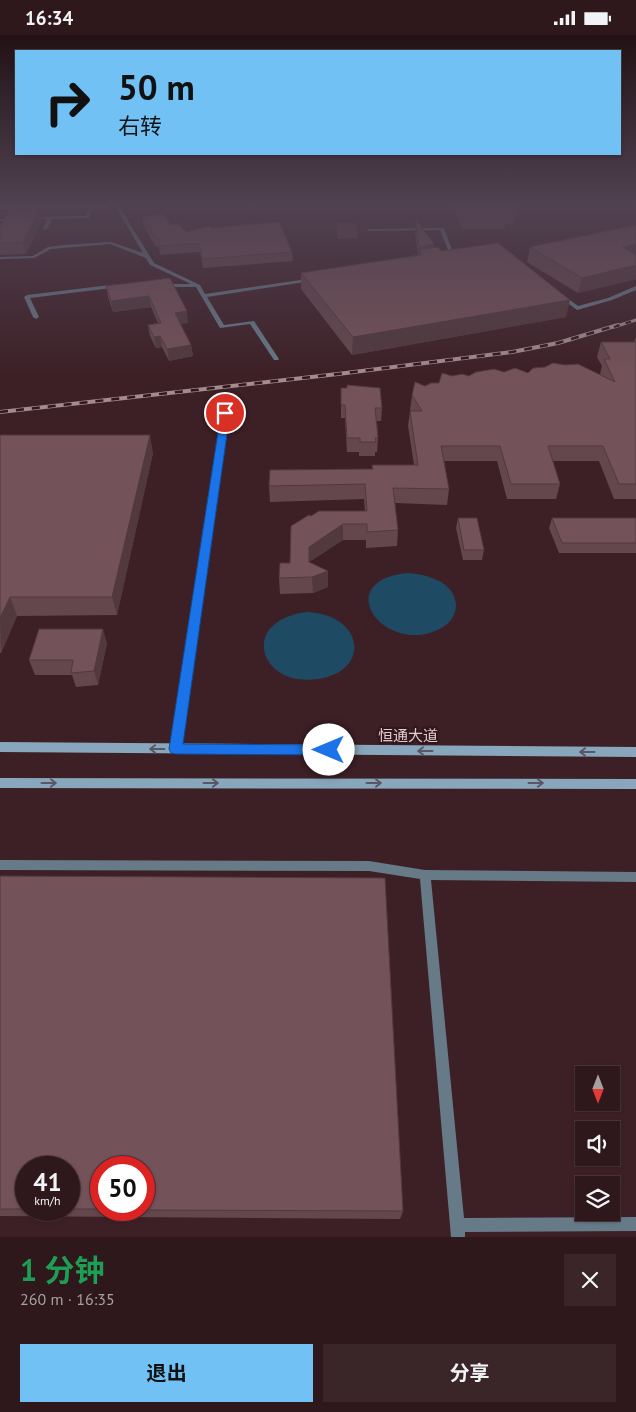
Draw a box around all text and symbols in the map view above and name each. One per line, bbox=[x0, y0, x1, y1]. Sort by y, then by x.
text: 16:34 bbox=[25, 6, 73, 30]
text: 50 m bbox=[118, 64, 195, 110]
icon: right bbox=[35, 70, 100, 135]
text: 右转 bbox=[118, 112, 162, 140]
pin bbox=[204, 392, 246, 434]
icon: arrive bbox=[211, 399, 239, 427]
position arrow bbox=[302, 723, 354, 775]
street label: 恒通大道 bbox=[378, 726, 438, 745]
one-way arrow bbox=[150, 744, 166, 754]
one-way arrow bbox=[417, 746, 434, 756]
one-way arrow bbox=[580, 747, 596, 757]
one-way arrow bbox=[40, 778, 56, 788]
one-way arrow bbox=[202, 778, 219, 788]
one-way arrow bbox=[365, 778, 381, 788]
one-way arrow bbox=[528, 778, 544, 788]
north arrow bbox=[575, 1066, 620, 1111]
map controls bbox=[575, 1066, 620, 1221]
button: sound bbox=[575, 1121, 620, 1166]
speed limit sign: 50 bbox=[90, 1156, 155, 1221]
text: 41 bbox=[33, 1166, 62, 1198]
button: layers bbox=[575, 1176, 620, 1221]
text: km/h bbox=[34, 1193, 61, 1208]
text: 1 分钟 bbox=[20, 1250, 105, 1289]
button: close bbox=[564, 1254, 616, 1306]
text: 260 m · 16:35 bbox=[20, 1289, 115, 1309]
button: 退出 bbox=[20, 1344, 313, 1402]
button: 分享 bbox=[323, 1344, 616, 1402]

